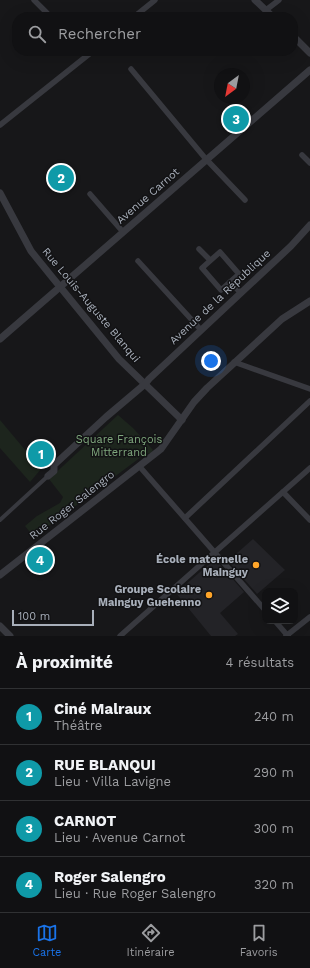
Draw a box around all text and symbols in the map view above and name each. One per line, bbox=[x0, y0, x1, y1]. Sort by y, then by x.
search box bbox=[12, 12, 298, 56]
icon: search bbox=[26, 23, 48, 45]
text: Rechercher bbox=[58, 25, 141, 43]
north arrow bbox=[214, 68, 250, 104]
pin: 3 bbox=[223, 104, 249, 134]
pin: 2 bbox=[48, 163, 74, 193]
street label: Avenue Carnot bbox=[114, 165, 182, 227]
street label: Rue Louis-Auguste Blanqui bbox=[39, 245, 143, 365]
street label: Avenue de la République bbox=[167, 247, 273, 347]
your location bbox=[201, 351, 221, 371]
park label: Square François Mitterrand bbox=[76, 433, 162, 459]
pin: 1 bbox=[28, 439, 54, 469]
street label: Rue Roger Salengro bbox=[27, 468, 117, 542]
pin: 4 bbox=[27, 545, 53, 575]
place label: École maternelle Mainguy bbox=[156, 553, 249, 579]
marker: École maternelle Mainguy bbox=[251, 560, 261, 570]
place label: Groupe Scolaire Mainguy Guehenno bbox=[98, 583, 201, 609]
map controls bbox=[262, 588, 298, 624]
button: layers bbox=[262, 588, 298, 624]
marker: Groupe Scolaire Mainguy Guehenno bbox=[204, 590, 214, 600]
scale bar bbox=[12, 608, 94, 627]
text: 100 m bbox=[18, 610, 50, 623]
text: À proximité bbox=[16, 652, 113, 672]
text: 4 résultats bbox=[226, 655, 294, 670]
text: Ciné Malraux bbox=[54, 700, 151, 718]
text: 1 bbox=[26, 709, 32, 724]
text: 240 m bbox=[254, 709, 294, 724]
text: Théâtre bbox=[54, 718, 102, 733]
text: RUE BLANQUI bbox=[54, 756, 156, 774]
text: 2 bbox=[25, 765, 33, 780]
text: 290 m bbox=[253, 765, 294, 780]
text: Lieu · Villa Lavigne bbox=[54, 774, 171, 789]
text: CARNOT bbox=[54, 812, 116, 830]
text: 3 bbox=[25, 821, 33, 836]
text: 300 m bbox=[253, 821, 294, 836]
text: Lieu · Avenue Carnot bbox=[54, 830, 185, 845]
text: Roger Salengro bbox=[54, 868, 166, 886]
text: 4 bbox=[25, 877, 33, 892]
text: 320 m bbox=[254, 877, 294, 892]
text: Lieu · Rue Roger Salengro bbox=[54, 886, 216, 901]
tab: Carte bbox=[33, 922, 61, 959]
tab: Itinéraire bbox=[127, 922, 175, 959]
tab: Favoris bbox=[240, 922, 277, 959]

